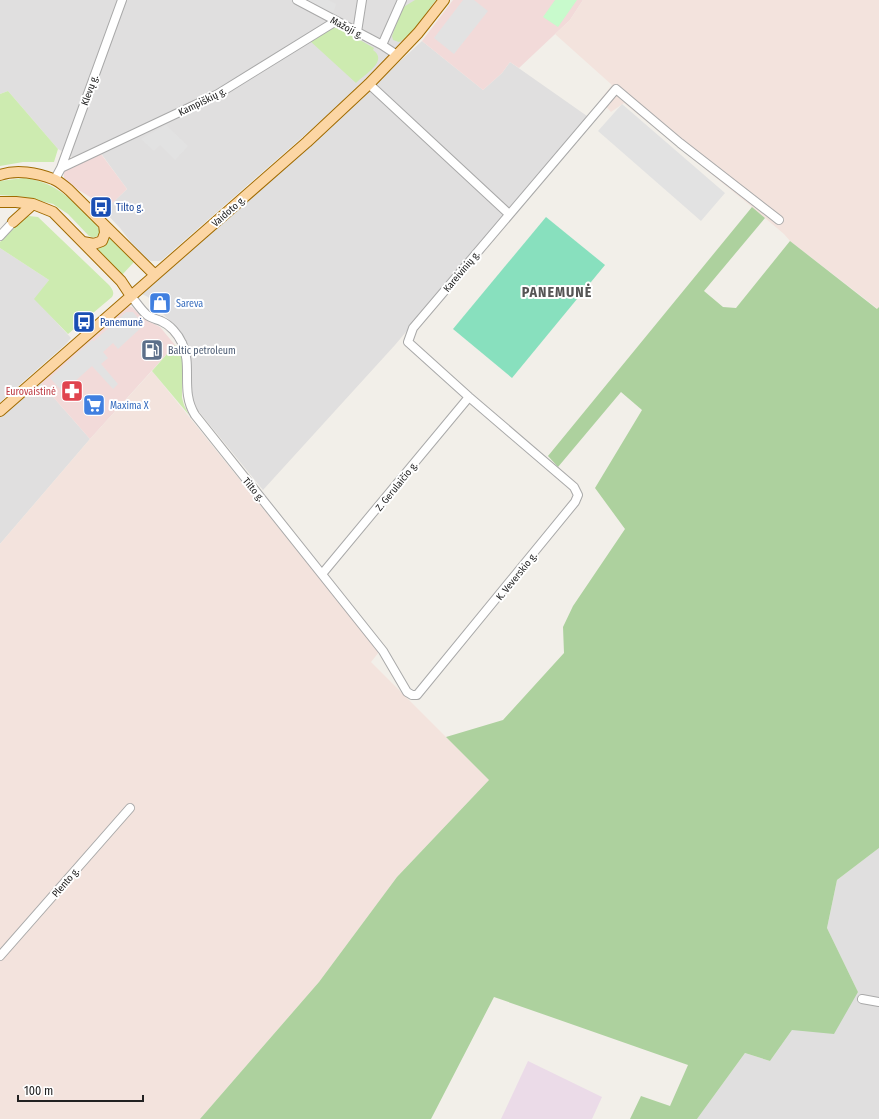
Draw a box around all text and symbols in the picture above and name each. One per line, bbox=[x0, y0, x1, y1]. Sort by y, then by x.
street label: Mažoji g. bbox=[328, 14, 365, 41]
street label: Klevų g. bbox=[79, 73, 101, 107]
street label: Kampiškių g. bbox=[177, 85, 228, 119]
bus stop icon: Tilto g. bbox=[88, 194, 114, 220]
street label: Vaidoto g. bbox=[210, 194, 248, 229]
place label: Tilto g. bbox=[116, 202, 143, 214]
street label: Kareivinių g. bbox=[441, 249, 482, 295]
district label: PANEMUNĖ bbox=[522, 283, 592, 301]
shop icon: Sareva bbox=[147, 290, 173, 316]
place label: Sareva bbox=[176, 298, 203, 310]
bus stop icon: Panemunė bbox=[71, 309, 97, 335]
place label: Panemunė bbox=[100, 317, 143, 329]
fuel station icon: Baltic petroleum bbox=[139, 337, 165, 363]
place label: Baltic petroleum bbox=[168, 345, 236, 357]
pharmacy icon: Eurovaistinė bbox=[59, 378, 85, 404]
place label: Eurovaistinė bbox=[6, 386, 56, 398]
supermarket icon: Maxima X bbox=[81, 392, 107, 418]
place label: Maxima X bbox=[110, 400, 149, 412]
street label: Z. Gerulaičio g. bbox=[373, 460, 420, 514]
street label: Tilto g. bbox=[240, 475, 266, 504]
street label: K. Veverskio g. bbox=[494, 550, 540, 603]
street label: Plento g. bbox=[50, 865, 82, 900]
scale bar bbox=[18, 1077, 143, 1103]
text: 100 m bbox=[24, 1084, 53, 1098]

